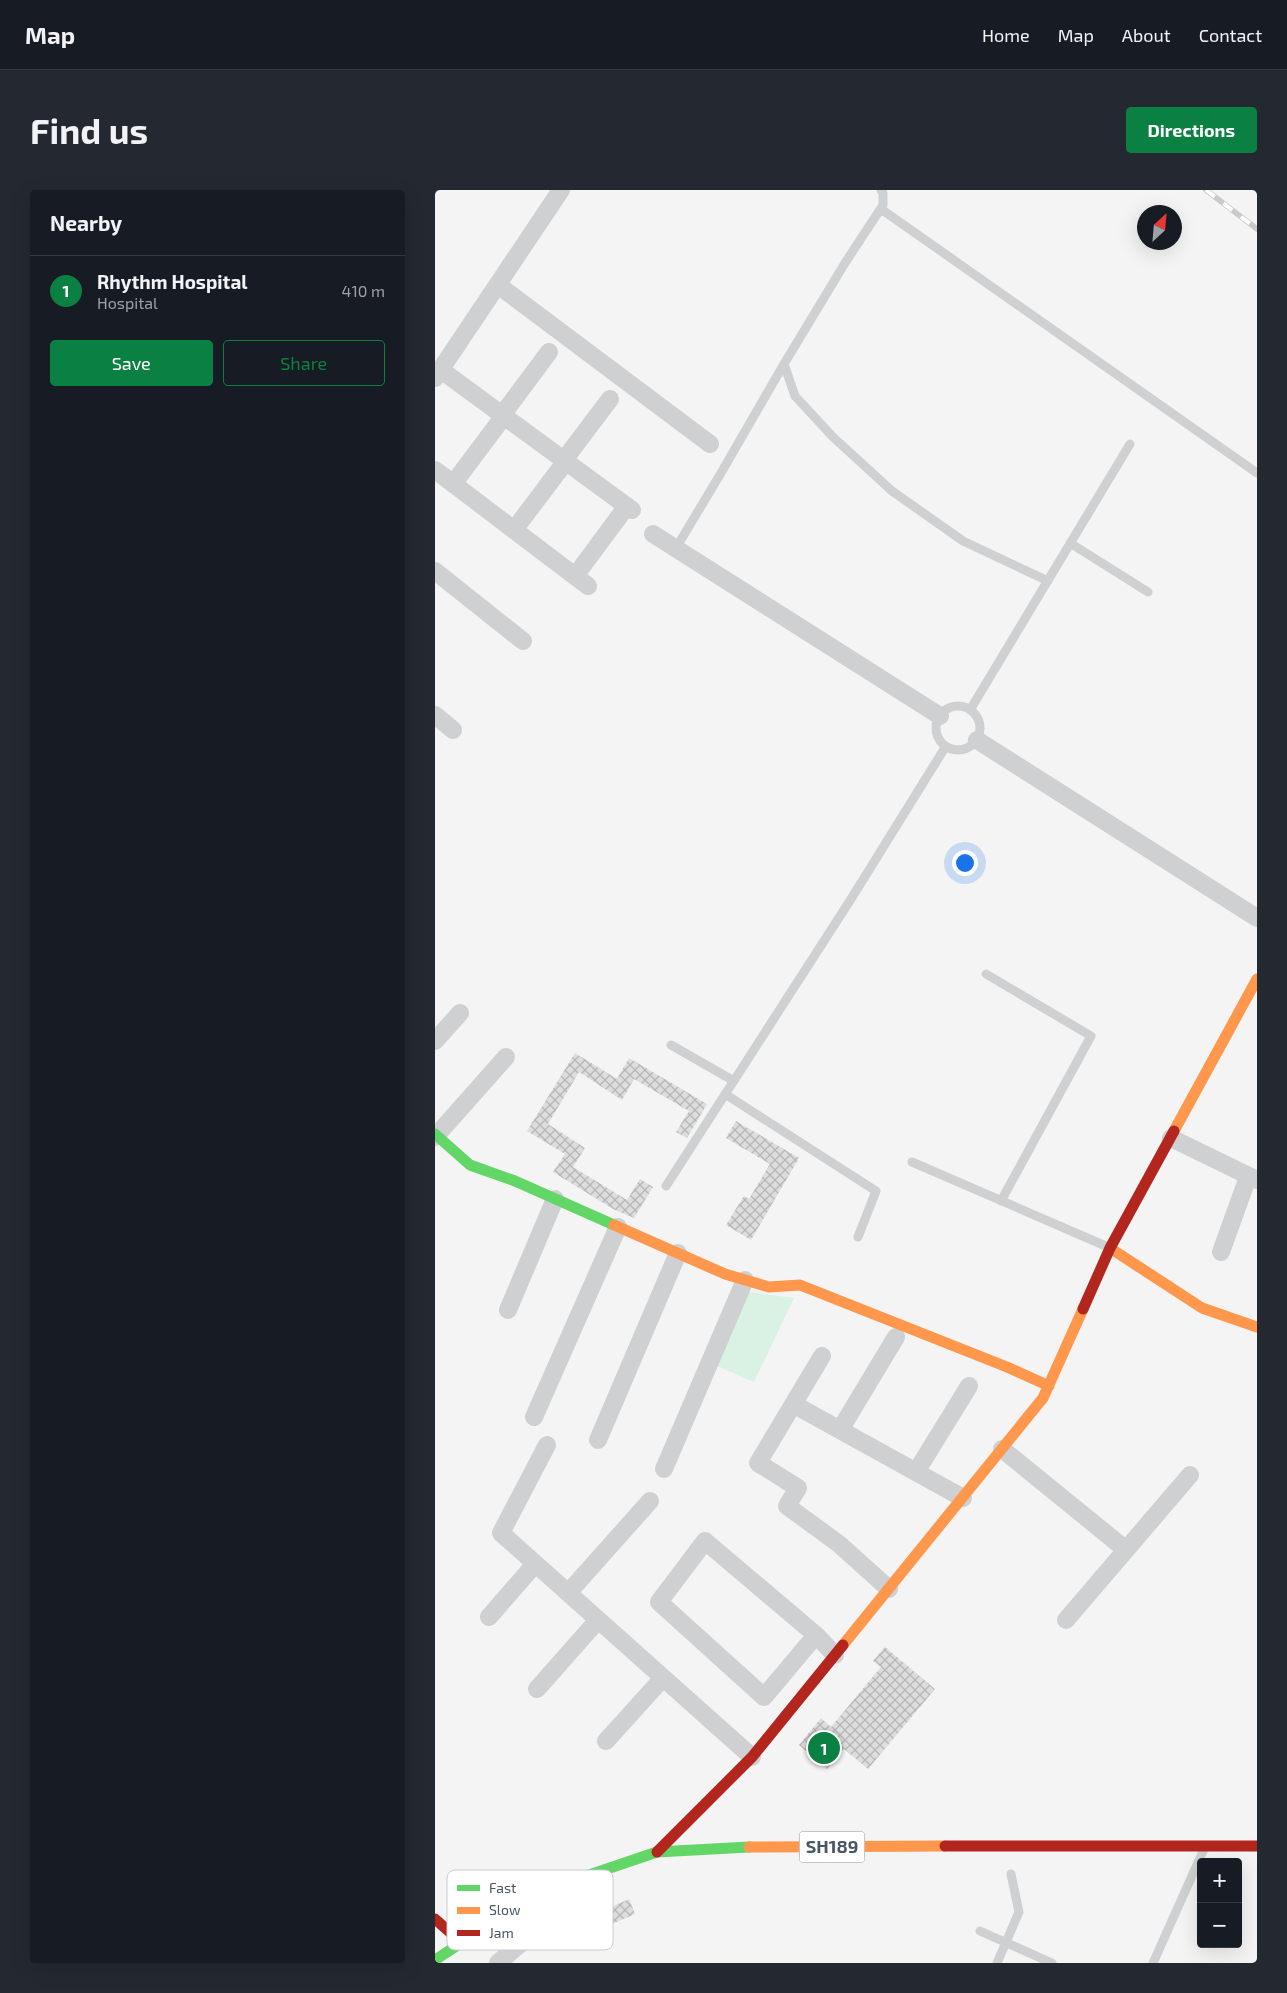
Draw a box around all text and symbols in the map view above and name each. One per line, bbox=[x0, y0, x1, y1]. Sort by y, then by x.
text: Map bbox=[25, 20, 75, 49]
text: Home bbox=[982, 24, 1030, 46]
text: Map bbox=[1058, 24, 1094, 46]
text: About bbox=[1122, 24, 1171, 46]
text: Contact bbox=[1199, 24, 1262, 46]
button: Directions bbox=[1126, 107, 1257, 153]
text: Find us bbox=[30, 109, 148, 151]
north arrow bbox=[1137, 205, 1182, 250]
text: Nearby bbox=[50, 210, 122, 235]
text: Rhythm Hospital bbox=[97, 270, 247, 293]
text: 1 bbox=[63, 281, 69, 300]
text: 410 m bbox=[342, 281, 385, 300]
text: Hospital bbox=[97, 293, 158, 312]
button: Save bbox=[50, 340, 213, 386]
button: Share bbox=[223, 340, 385, 386]
your location bbox=[952, 850, 978, 876]
pin: 1 bbox=[808, 1729, 840, 1767]
road number: SH189 bbox=[799, 1831, 865, 1862]
map controls bbox=[1197, 1858, 1242, 1948]
button: + bbox=[1197, 1858, 1242, 1903]
legend bbox=[447, 1870, 613, 1950]
text: Fast bbox=[489, 1879, 516, 1896]
text: Slow bbox=[489, 1901, 521, 1918]
button: − bbox=[1197, 1903, 1242, 1948]
text: Jam bbox=[489, 1924, 514, 1941]

